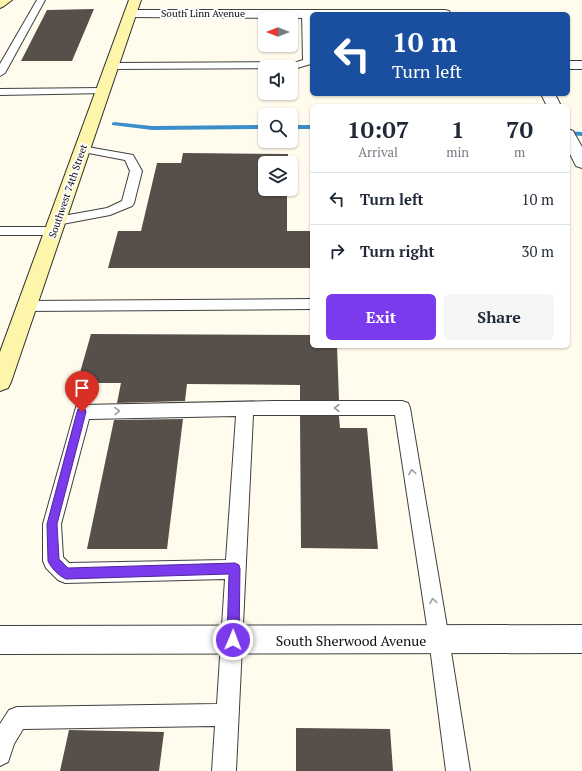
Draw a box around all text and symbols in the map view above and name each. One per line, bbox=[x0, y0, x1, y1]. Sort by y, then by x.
street label: South Linn Avenue bbox=[161, 7, 245, 20]
north arrow bbox=[258, 12, 298, 52]
map controls bbox=[258, 12, 298, 196]
text: 10 m bbox=[392, 23, 457, 60]
icon: left bbox=[326, 28, 378, 80]
text: Turn left bbox=[392, 59, 462, 83]
button: sound bbox=[258, 60, 298, 100]
button: search bbox=[258, 108, 298, 148]
text: 10:07 bbox=[347, 113, 409, 145]
text: 1 bbox=[451, 113, 464, 145]
text: 70 bbox=[506, 113, 533, 145]
street label: Southwest 74th Street bbox=[46, 142, 90, 240]
text: Arrival bbox=[358, 143, 398, 161]
text: min bbox=[446, 143, 469, 161]
text: m bbox=[514, 143, 525, 161]
button: layers bbox=[258, 156, 298, 196]
icon: left bbox=[326, 188, 348, 210]
text: Turn left bbox=[360, 189, 424, 209]
text: 10 m bbox=[521, 189, 554, 209]
icon: right bbox=[326, 240, 348, 262]
text: Turn right bbox=[360, 241, 435, 261]
text: 30 m bbox=[521, 241, 554, 261]
button: Exit bbox=[326, 294, 436, 340]
button: Share bbox=[444, 294, 554, 340]
pin bbox=[65, 371, 99, 412]
icon: arrive bbox=[71, 377, 93, 399]
one-way arrow bbox=[334, 404, 340, 412]
one-way arrow bbox=[114, 407, 120, 415]
one-way arrow bbox=[408, 469, 417, 475]
one-way arrow bbox=[429, 598, 438, 604]
position arrow bbox=[212, 619, 254, 661]
street label: South Sherwood Avenue bbox=[276, 631, 426, 650]

